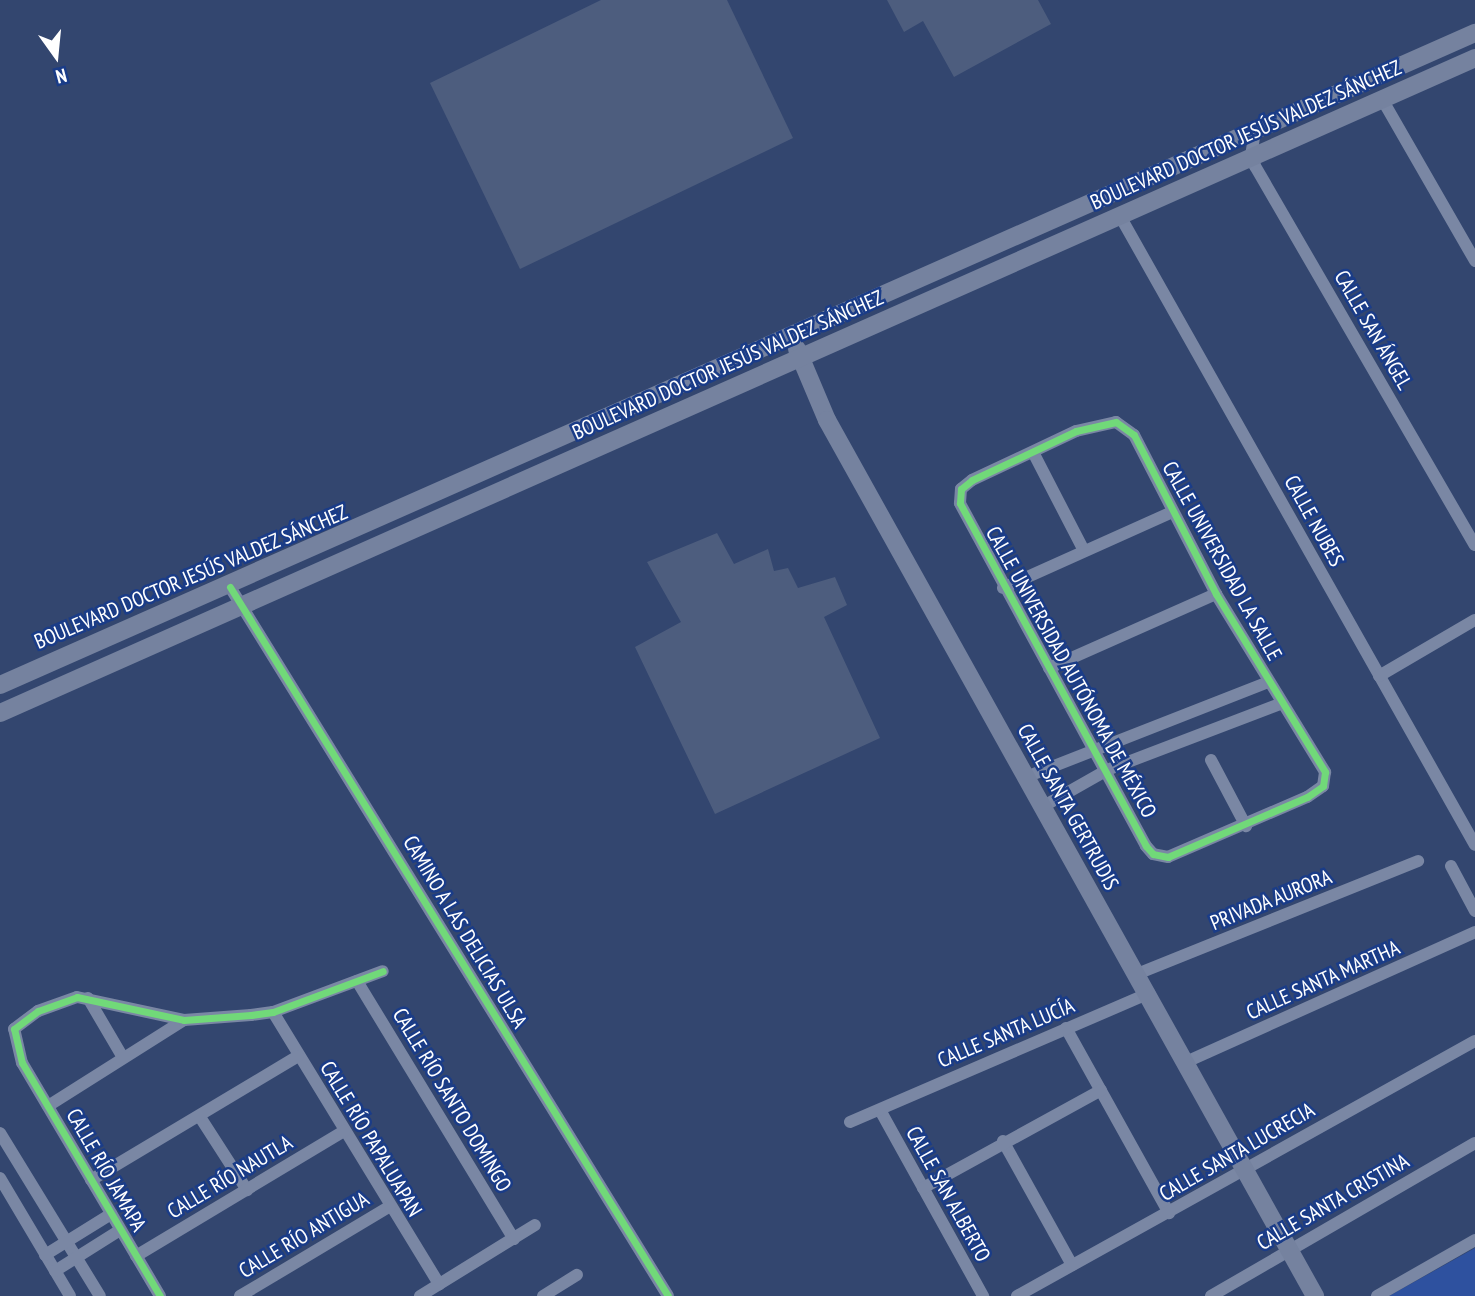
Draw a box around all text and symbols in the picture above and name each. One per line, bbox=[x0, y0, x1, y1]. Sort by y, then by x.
north arrow bbox=[21, 21, 91, 91]
street label: BOULEVARD DOCTOR JESÚS VALDEZ SÁNCHEZ bbox=[1086, 55, 1406, 215]
text: N bbox=[53, 63, 70, 89]
street label: CALLE SAN ÁNGEL bbox=[1329, 266, 1417, 394]
street label: BOULEVARD DOCTOR JESÚS VALDEZ SÁNCHEZ bbox=[568, 285, 888, 445]
street label: CALLE UNIVERSIDAD LA SALLE bbox=[1157, 457, 1287, 665]
street label: CALLE NUBES bbox=[1279, 471, 1349, 571]
street label: BOULEVARD DOCTOR JESÚS VALDEZ SÁNCHEZ bbox=[30, 499, 352, 655]
street label: CALLE UNIVERSIDAD AUTÓNOMA DE MÉXICO bbox=[980, 521, 1162, 823]
street label: CALLE SANTA GERTRUDIS bbox=[1012, 719, 1124, 895]
street label: CAMINO A LAS DELICIAS ULSA bbox=[397, 831, 533, 1033]
street label: PRIVADA AURORA bbox=[1206, 864, 1336, 936]
street label: CALLE SANTA MARTHA bbox=[1242, 935, 1404, 1025]
street label: CALLE SANTA LUCÍA bbox=[933, 993, 1079, 1073]
street label: CALLE RÍO SANTO DOMINGO bbox=[387, 1004, 517, 1196]
street label: CALLE RÍO PAPALUAPAN bbox=[315, 1057, 427, 1221]
street label: CALLE SANTA LUCRECIA bbox=[1155, 1097, 1319, 1207]
street label: CALLE RÍO JAMAPA bbox=[61, 1104, 151, 1236]
street label: CALLE SAN ALBERTO bbox=[900, 1122, 996, 1266]
street label: CALLE RÍO NAUTLA bbox=[163, 1130, 297, 1224]
street label: CALLE SANTA CRISTINA bbox=[1252, 1148, 1414, 1256]
street label: CALLE RÍO ANTIGUA bbox=[234, 1186, 374, 1284]

